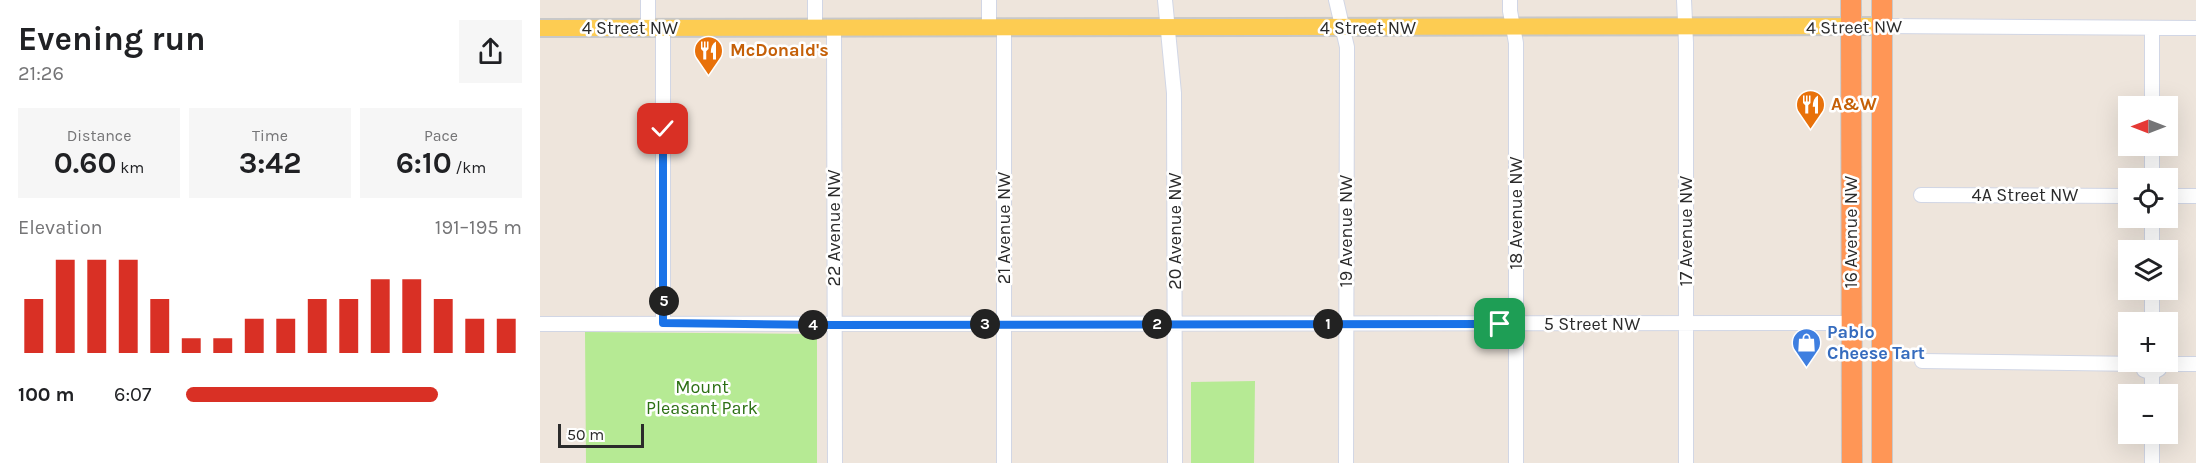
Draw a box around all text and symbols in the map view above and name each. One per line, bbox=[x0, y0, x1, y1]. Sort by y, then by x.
street label: 4 Street NW bbox=[1806, 15, 1902, 39]
street label: 4 Street NW bbox=[582, 17, 678, 39]
street label: 4 Street NW bbox=[1320, 17, 1416, 39]
text: Evening run bbox=[18, 20, 206, 58]
button: share bbox=[459, 20, 522, 83]
restaurant icon: McDonald's bbox=[693, 34, 725, 76]
place label: McDonald's bbox=[730, 39, 829, 61]
text: 21:26 bbox=[18, 62, 64, 85]
restaurant icon: A&W bbox=[1794, 88, 1826, 130]
place label: A&W bbox=[1831, 93, 1877, 115]
north arrow bbox=[2118, 96, 2178, 156]
map controls bbox=[2118, 96, 2178, 444]
pin bbox=[637, 103, 688, 154]
icon: check bbox=[646, 112, 679, 145]
text: Distance bbox=[67, 126, 131, 145]
text: Time bbox=[252, 126, 288, 145]
text: Pace bbox=[424, 126, 458, 145]
text: 0.60 bbox=[54, 145, 116, 181]
text: 3:42 bbox=[239, 145, 301, 181]
text: 6:10 bbox=[396, 145, 452, 181]
street label: 18 Avenue NW bbox=[1505, 156, 1527, 270]
text: km bbox=[116, 158, 144, 177]
text: /km bbox=[452, 158, 486, 177]
button: locate bbox=[2118, 168, 2178, 228]
street label: 22 Avenue NW bbox=[823, 169, 845, 287]
street label: 21 Avenue NW bbox=[993, 172, 1015, 284]
street label: 20 Avenue NW bbox=[1164, 172, 1186, 290]
street label: 19 Avenue NW bbox=[1335, 175, 1357, 287]
street label: 17 Avenue NW bbox=[1675, 176, 1697, 286]
street label: 16 Avenue NW bbox=[1840, 176, 1862, 288]
street label: 4A Street NW bbox=[1972, 184, 2078, 206]
text: Elevation bbox=[18, 216, 103, 239]
text: 191–195 m bbox=[435, 216, 522, 239]
button: layers bbox=[2118, 240, 2178, 300]
pin: 5 bbox=[649, 286, 679, 316]
text: 5 bbox=[659, 291, 669, 310]
pin bbox=[1474, 298, 1525, 349]
icon: arrive bbox=[1483, 307, 1516, 340]
pin: 3 bbox=[970, 309, 1000, 339]
pin: 2 bbox=[1142, 309, 1172, 339]
pin: 1 bbox=[1313, 309, 1343, 339]
pin: 4 bbox=[798, 310, 828, 340]
button: + bbox=[2118, 312, 2178, 372]
street label: 5 Street NW bbox=[1544, 313, 1640, 335]
text: 3 bbox=[980, 314, 990, 333]
text: 2 bbox=[1152, 314, 1162, 333]
text: 1 bbox=[1325, 314, 1331, 333]
text: 4 bbox=[808, 315, 818, 334]
place label: Pablo Cheese Tart bbox=[1827, 321, 1925, 364]
shop icon: Pablo Cheese Tart bbox=[1790, 326, 1822, 368]
park label: Mount Pleasant Park bbox=[646, 376, 758, 419]
text: 100 m bbox=[18, 383, 74, 406]
text: 6:07 bbox=[114, 383, 151, 406]
button: − bbox=[2118, 384, 2178, 444]
scale bar bbox=[558, 421, 644, 448]
text: 50 m bbox=[567, 425, 604, 444]

